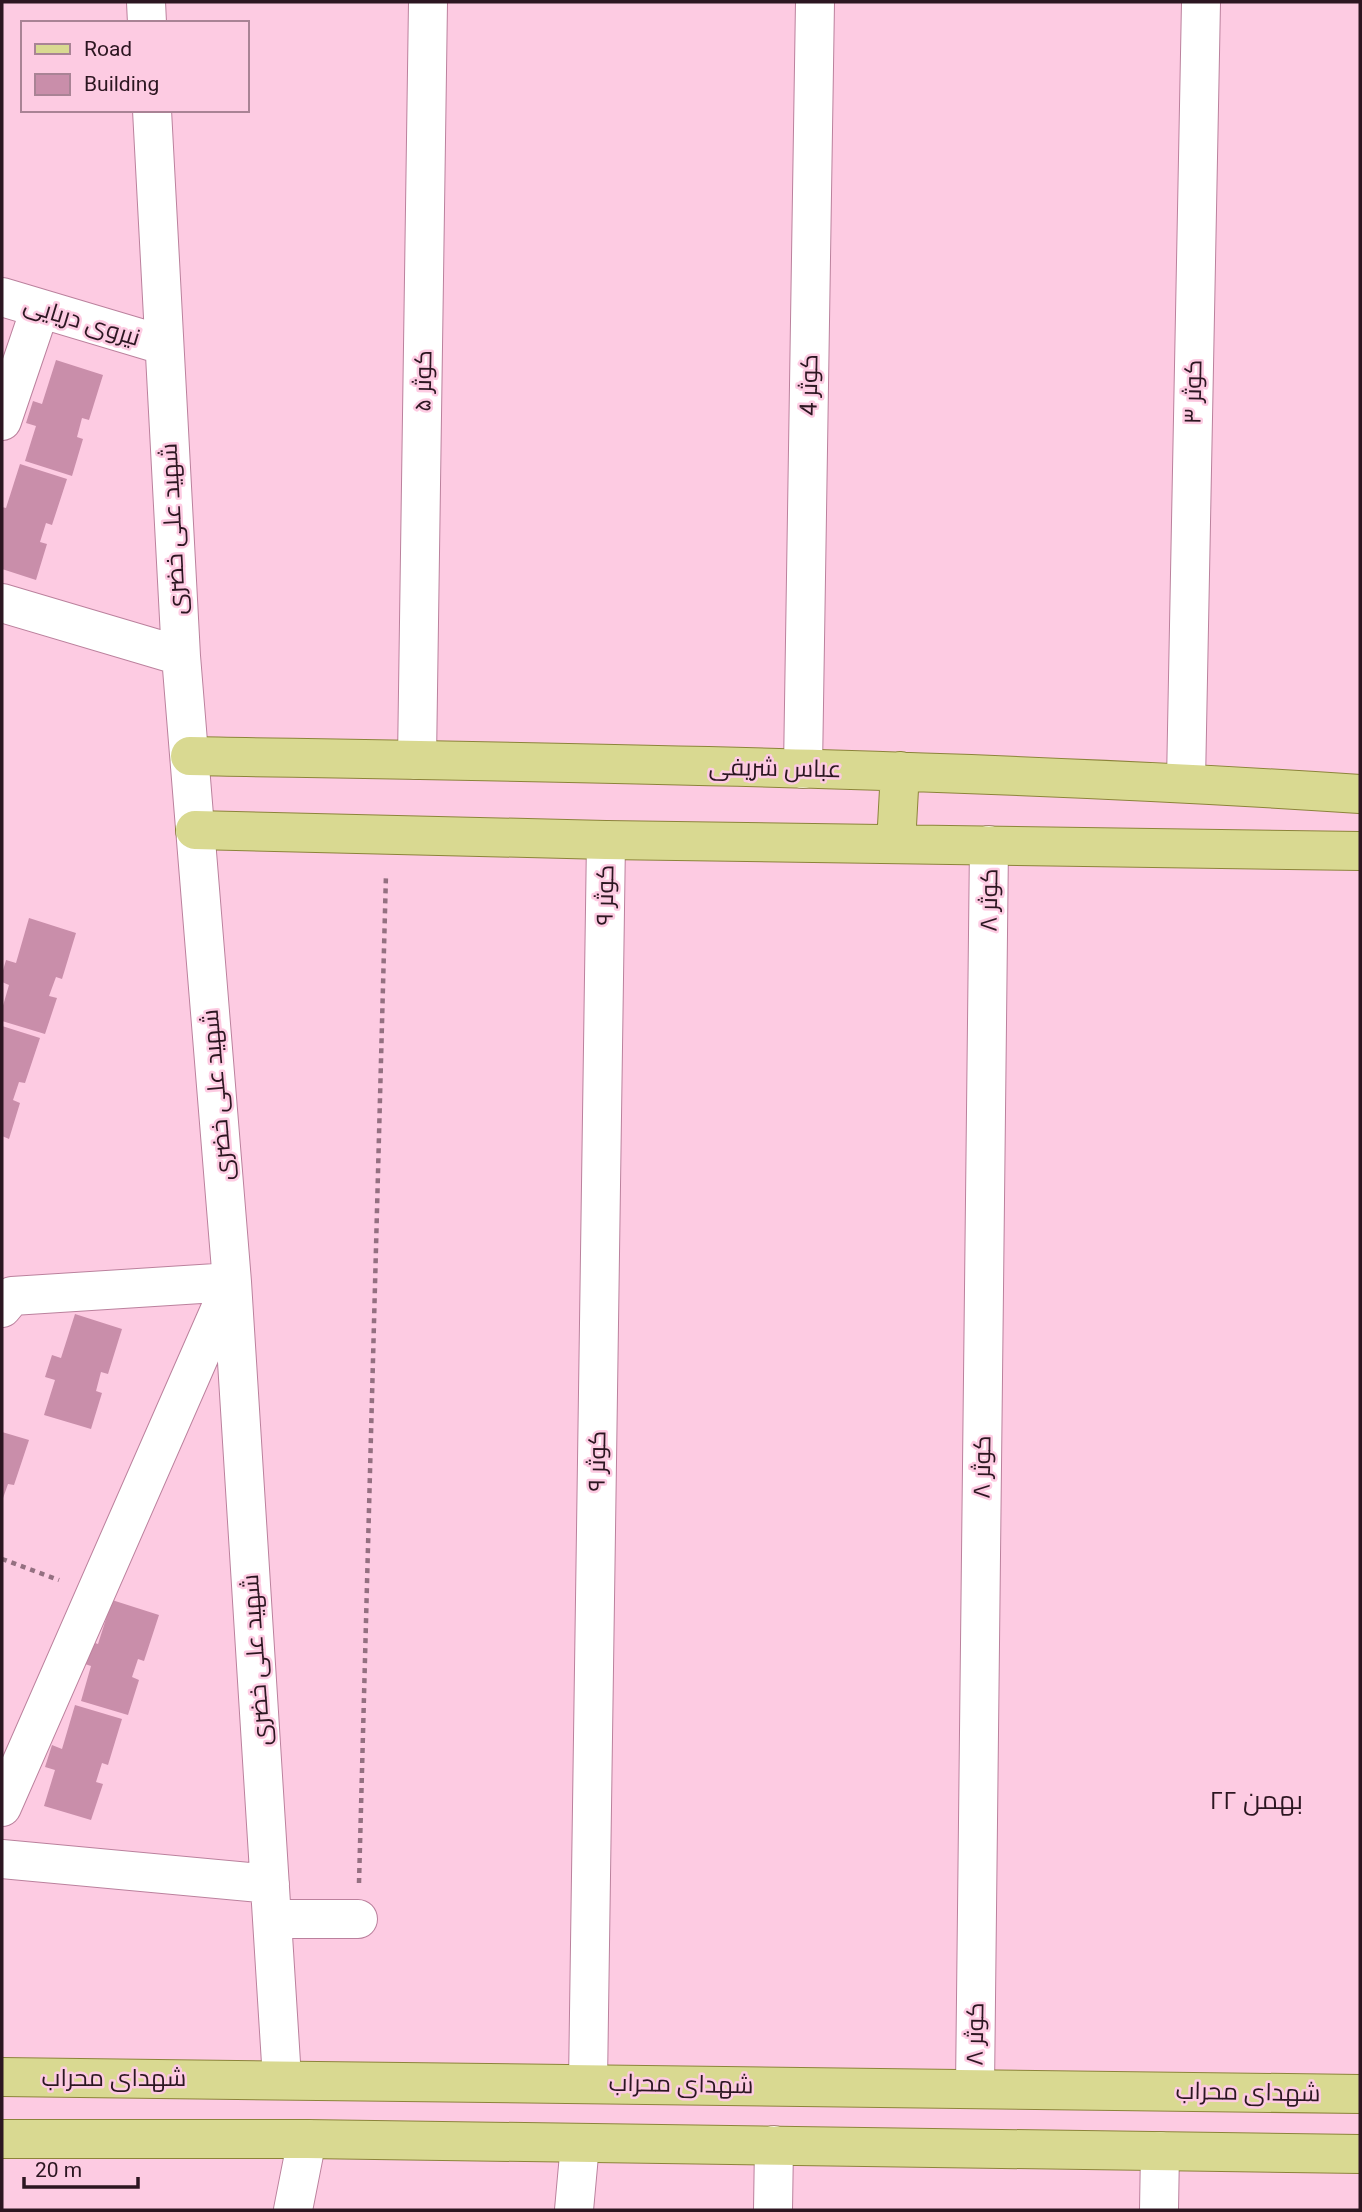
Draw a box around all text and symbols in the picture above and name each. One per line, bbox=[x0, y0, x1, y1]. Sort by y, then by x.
legend bbox=[21, 21, 248, 112]
text: Road bbox=[84, 37, 132, 61]
text: Building bbox=[84, 72, 159, 96]
street label: نیروی دریایی bbox=[20, 290, 144, 352]
street label: کوثر ۵ bbox=[408, 350, 438, 412]
street label: کوثر 4 bbox=[794, 354, 824, 416]
street label: کوثر ۳ bbox=[1178, 359, 1208, 425]
street label: شهید علی خضری bbox=[155, 442, 191, 616]
street label: عباس شریفی bbox=[708, 753, 842, 783]
street label: کوثر ۹ bbox=[590, 864, 620, 926]
street label: کوثر ۸ bbox=[974, 868, 1004, 932]
street label: شهید علی خضری bbox=[196, 1008, 238, 1182]
street label: کوثر ۹ bbox=[582, 1430, 612, 1492]
street label: کوثر ۸ bbox=[967, 1435, 997, 1499]
street label: شهید علی خضری bbox=[236, 1573, 276, 1747]
district label: ۲۲ بهمن bbox=[1209, 1785, 1303, 1816]
street label: کوثر ۸ bbox=[960, 2002, 990, 2066]
street label: شهدای محراب bbox=[42, 2064, 186, 2092]
street label: شهدای محراب bbox=[608, 2069, 754, 2099]
street label: شهدای محراب bbox=[1175, 2077, 1321, 2107]
scale bar bbox=[24, 2146, 138, 2190]
text: 20 m bbox=[35, 2158, 82, 2182]

